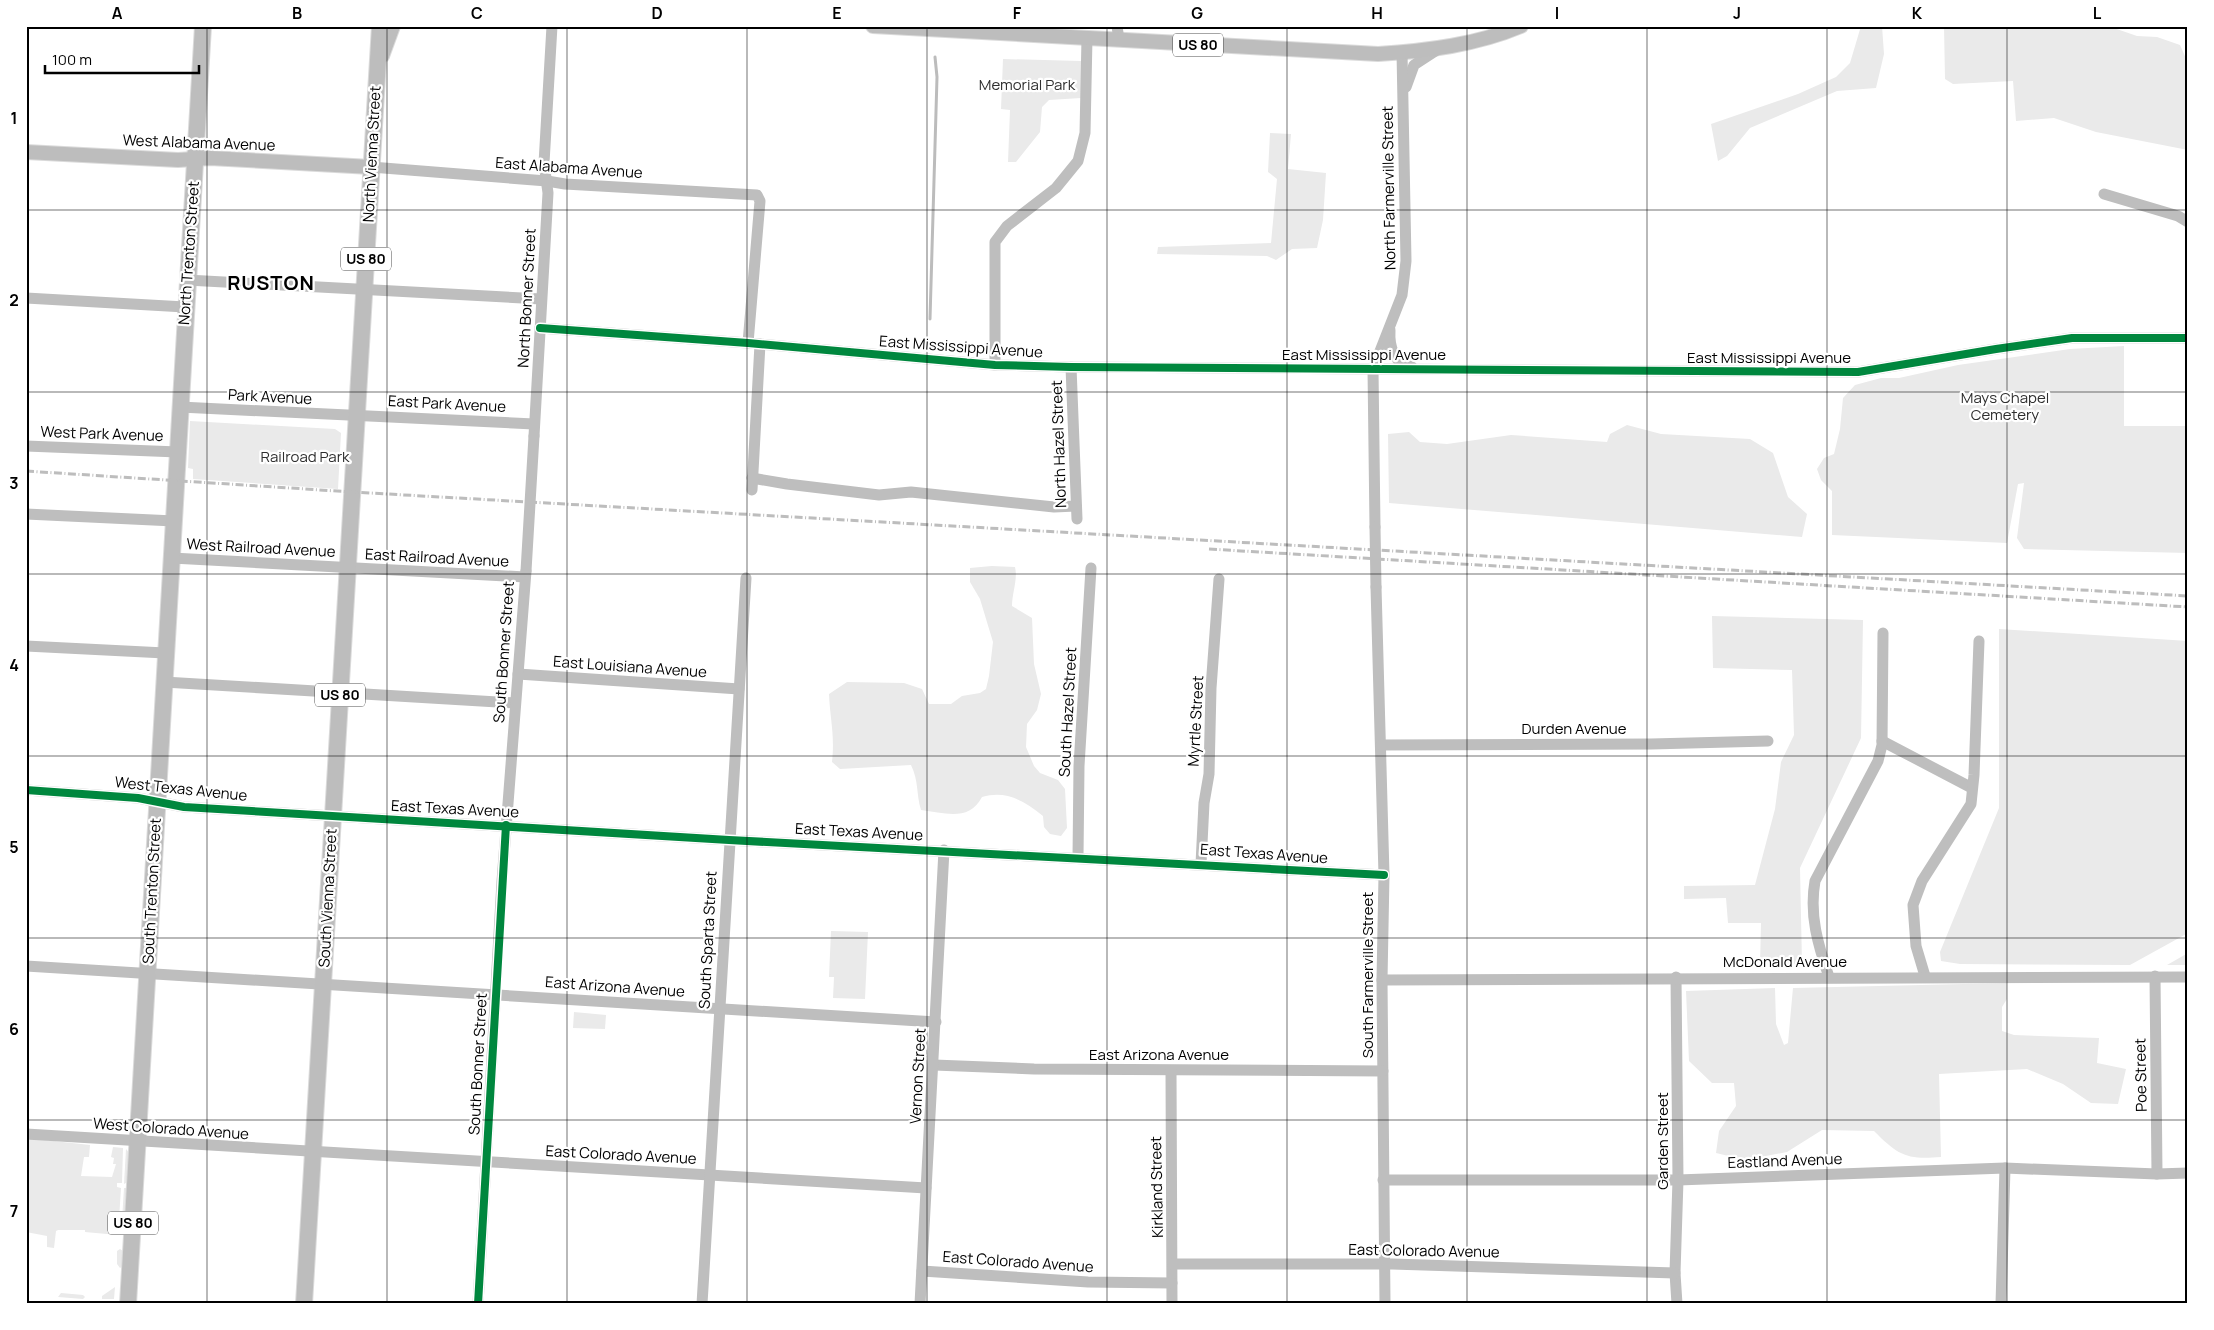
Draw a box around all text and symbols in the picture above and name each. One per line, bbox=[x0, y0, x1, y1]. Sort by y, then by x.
text: A bbox=[112, 2, 123, 24]
text: B bbox=[292, 2, 302, 24]
text: C bbox=[471, 2, 483, 24]
text: D bbox=[651, 2, 663, 24]
text: E bbox=[832, 2, 842, 24]
text: F bbox=[1013, 2, 1022, 24]
text: G bbox=[1191, 2, 1203, 24]
text: H bbox=[1371, 2, 1383, 24]
text: I bbox=[1555, 2, 1559, 24]
text: J bbox=[1733, 2, 1741, 24]
text: K bbox=[1912, 2, 1923, 24]
text: L bbox=[2093, 2, 2102, 24]
road number: US 80 bbox=[1173, 34, 1223, 56]
scale bar bbox=[45, 42, 199, 74]
text: 100 m bbox=[52, 49, 92, 70]
park label: Memorial Park bbox=[979, 74, 1076, 95]
street label: North Vienna Street bbox=[357, 85, 386, 223]
street label: North Farmerville Street bbox=[1377, 106, 1400, 270]
text: 1 bbox=[10, 107, 18, 129]
street label: West Alabama Avenue bbox=[122, 129, 276, 156]
street label: East Alabama Avenue bbox=[495, 152, 644, 183]
street label: North Trenton Street bbox=[173, 180, 204, 325]
street label: North Bonner Street bbox=[512, 228, 541, 368]
road number: US 80 bbox=[341, 248, 391, 270]
district label: RUSTON bbox=[227, 269, 315, 296]
text: 2 bbox=[9, 289, 19, 311]
street label: East Mississippi Avenue bbox=[879, 330, 1044, 363]
street label: East Mississippi Avenue bbox=[1282, 344, 1446, 365]
street label: East Mississippi Avenue bbox=[1687, 347, 1851, 368]
street label: North Hazel Street bbox=[1046, 380, 1071, 508]
street label: Park Avenue bbox=[227, 384, 313, 409]
park label: Mays Chapel Cemetery bbox=[1961, 387, 2049, 425]
street label: East Park Avenue bbox=[388, 390, 507, 417]
street label: West Park Avenue bbox=[40, 421, 164, 446]
park label: Railroad Park bbox=[260, 446, 350, 467]
text: 3 bbox=[9, 472, 19, 494]
street label: West Railroad Avenue bbox=[186, 533, 336, 562]
street label: East Railroad Avenue bbox=[364, 543, 510, 572]
street label: South Bonner Street bbox=[488, 580, 519, 724]
street label: South Hazel Street bbox=[1054, 646, 1081, 778]
street label: East Louisiana Avenue bbox=[552, 651, 708, 682]
text: 4 bbox=[9, 654, 19, 676]
street label: Myrtle Street bbox=[1183, 675, 1208, 767]
road number: US 80 bbox=[315, 684, 365, 706]
street label: Durden Avenue bbox=[1522, 718, 1627, 739]
street label: West Texas Avenue bbox=[114, 771, 249, 806]
street label: East Texas Avenue bbox=[390, 795, 520, 822]
street label: South Trenton Street bbox=[137, 817, 166, 965]
street label: East Texas Avenue bbox=[794, 818, 924, 845]
street label: South Vienna Street bbox=[313, 828, 342, 968]
text: 5 bbox=[9, 836, 19, 858]
street label: East Texas Avenue bbox=[1199, 839, 1329, 868]
street label: South Sparta Street bbox=[693, 870, 722, 1010]
street label: South Farmerville Street bbox=[1357, 892, 1378, 1058]
street label: McDonald Avenue bbox=[1723, 951, 1847, 972]
street label: East Arizona Avenue bbox=[544, 971, 686, 1002]
street label: South Bonner Street bbox=[463, 993, 492, 1135]
text: 6 bbox=[9, 1018, 19, 1040]
street label: Vernon Street bbox=[905, 1027, 930, 1124]
street label: Poe Street bbox=[2129, 1038, 2152, 1112]
street label: East Arizona Avenue bbox=[1089, 1044, 1229, 1065]
street label: Garden Street bbox=[1652, 1092, 1673, 1190]
street label: West Colorado Avenue bbox=[92, 1113, 250, 1144]
street label: Kirkland Street bbox=[1145, 1136, 1168, 1238]
street label: East Colorado Avenue bbox=[545, 1140, 697, 1169]
street label: Eastland Avenue bbox=[1727, 1148, 1843, 1173]
text: 7 bbox=[10, 1200, 18, 1222]
road number: US 80 bbox=[108, 1212, 158, 1234]
street label: East Colorado Avenue bbox=[1348, 1239, 1500, 1262]
street label: East Colorado Avenue bbox=[942, 1246, 1094, 1277]

